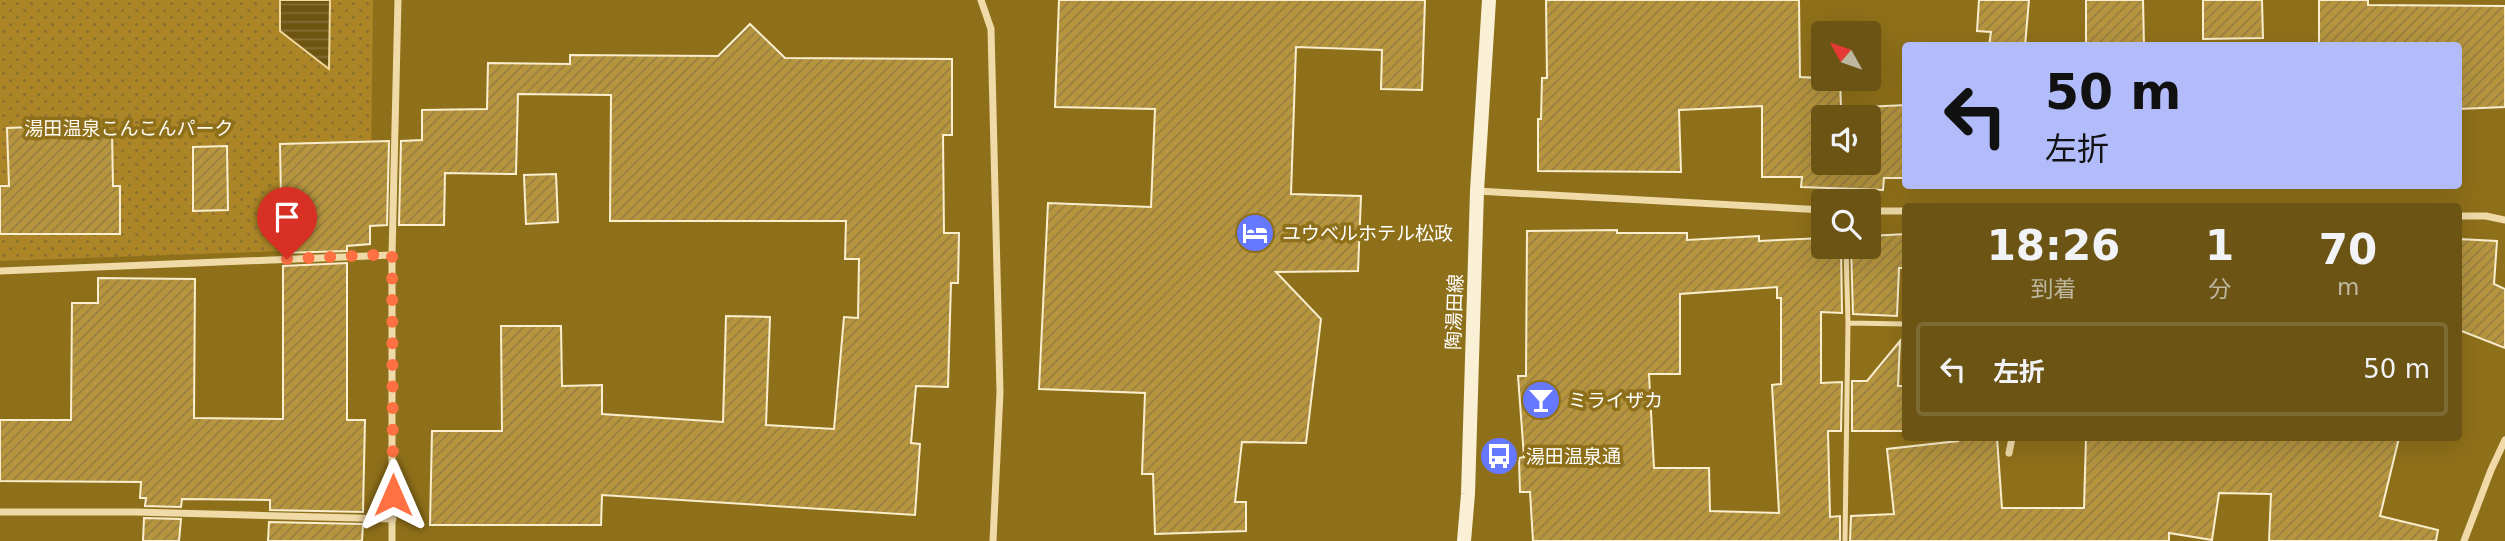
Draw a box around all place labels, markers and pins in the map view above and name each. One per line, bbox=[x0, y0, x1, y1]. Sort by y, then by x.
pin bbox=[257, 187, 317, 259]
hotel icon: ユウベルホテル松政 bbox=[1234, 212, 1276, 254]
place label: ユウベルホテル松政 bbox=[1282, 222, 1453, 244]
bar icon: ミライザカ bbox=[1520, 379, 1562, 421]
place label: ミライザカ bbox=[1568, 389, 1663, 411]
bus stop icon: 湯田温泉通 bbox=[1478, 435, 1520, 477]
place label: 湯田温泉通 bbox=[1526, 445, 1621, 467]

